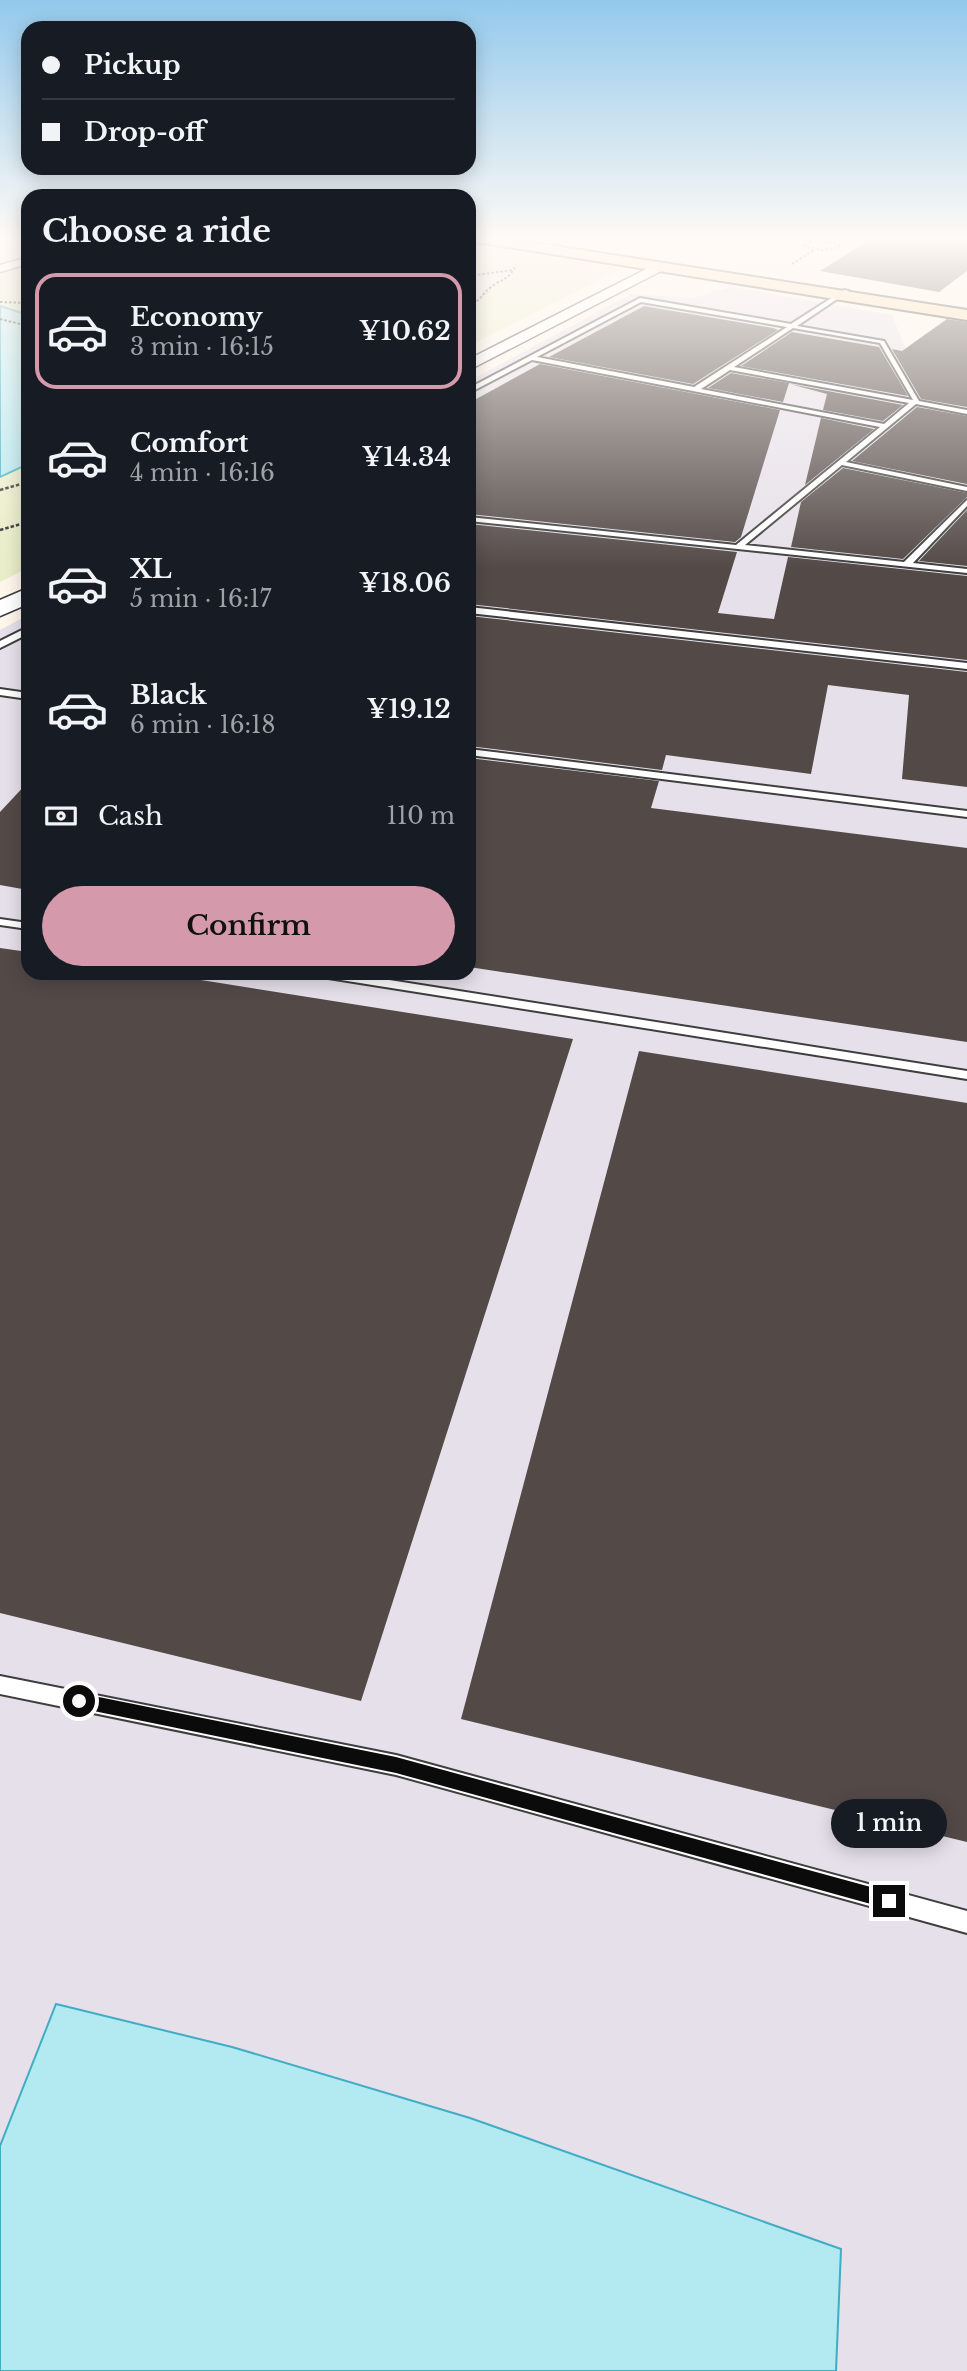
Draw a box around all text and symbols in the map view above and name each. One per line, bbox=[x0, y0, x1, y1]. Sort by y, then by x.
text: Pickup bbox=[84, 49, 181, 81]
text: Drop-off bbox=[84, 116, 205, 148]
text: Choose a ride bbox=[42, 211, 271, 251]
icon: car bbox=[46, 300, 109, 363]
text: Economy bbox=[130, 301, 263, 333]
text: ¥10.62 bbox=[359, 315, 451, 347]
text: 3 min · 16:15 bbox=[130, 333, 274, 361]
icon: car bbox=[46, 426, 109, 489]
text: Comfort bbox=[130, 427, 248, 459]
text: ¥14.34 bbox=[361, 441, 451, 473]
text: 4 min · 16:16 bbox=[130, 459, 275, 487]
icon: car bbox=[46, 552, 109, 615]
text: XL bbox=[130, 553, 172, 585]
text: ¥18.06 bbox=[359, 567, 451, 599]
text: 5 min · 16:17 bbox=[130, 585, 271, 613]
icon: car bbox=[46, 678, 109, 741]
text: Black bbox=[130, 679, 207, 711]
text: ¥19.12 bbox=[366, 693, 451, 725]
text: 6 min · 16:18 bbox=[130, 711, 275, 739]
icon: cash bbox=[42, 797, 80, 835]
text: Cash bbox=[98, 800, 163, 832]
text: 110 m bbox=[387, 802, 455, 830]
button: Confirm bbox=[42, 886, 455, 966]
route start bbox=[63, 1685, 95, 1717]
callout: 1 min bbox=[831, 1800, 947, 1848]
text: 1 min bbox=[856, 1809, 922, 1837]
route end bbox=[873, 1885, 905, 1917]

